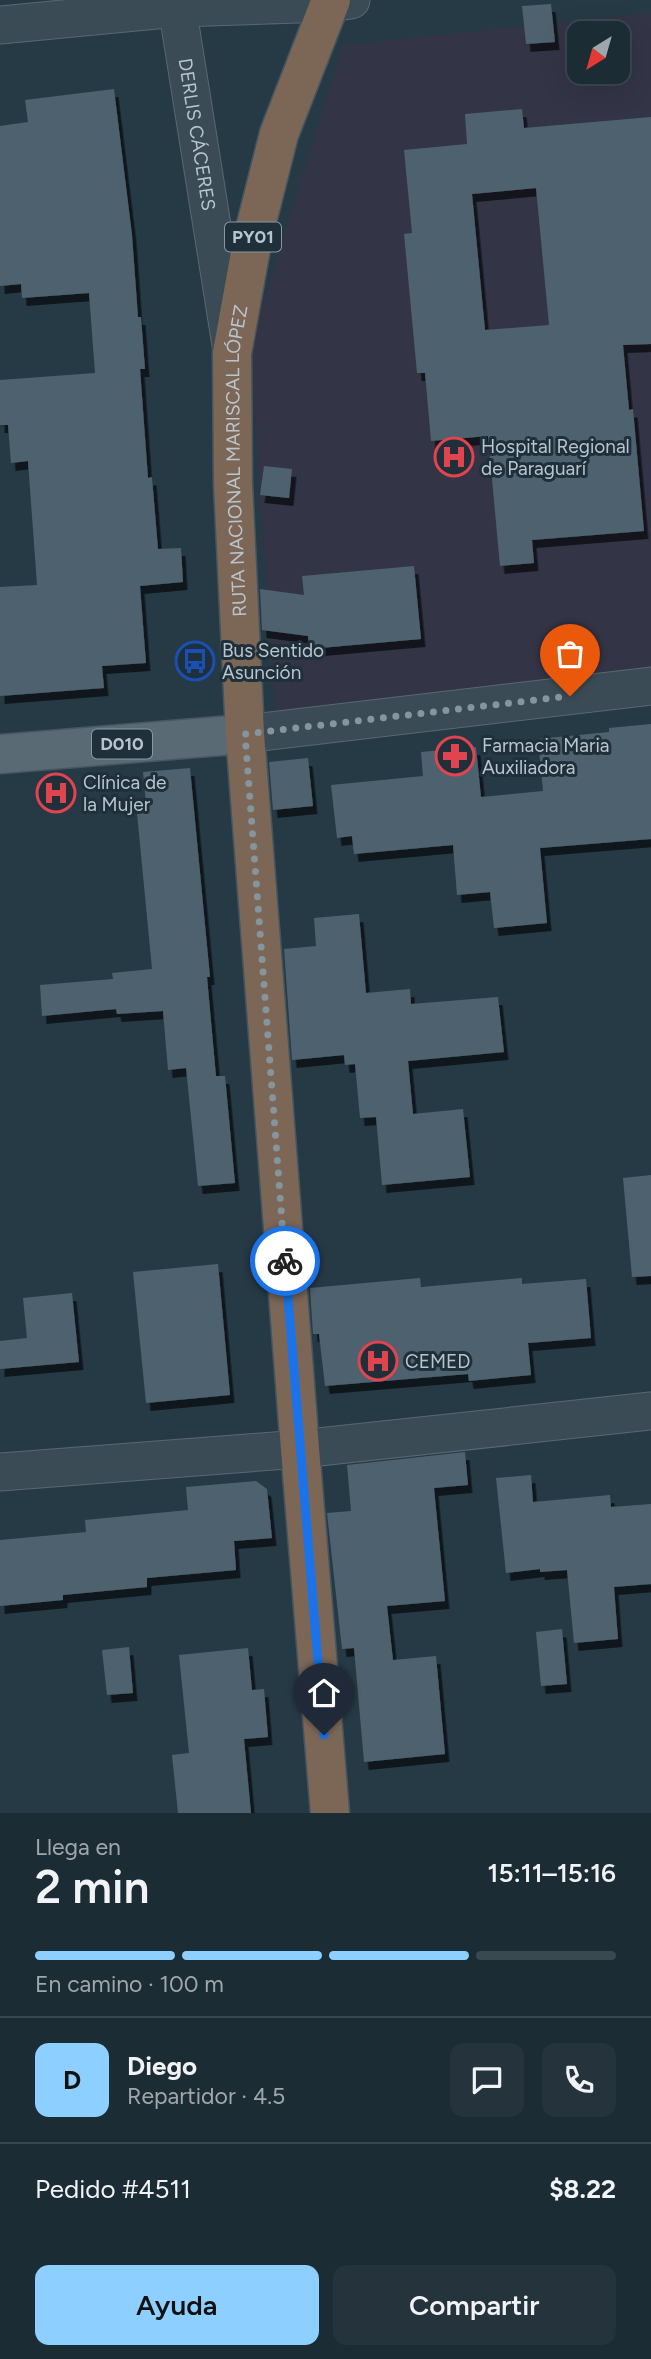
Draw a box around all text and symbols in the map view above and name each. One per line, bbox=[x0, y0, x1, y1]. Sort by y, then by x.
north arrow bbox=[567, 21, 630, 84]
map controls bbox=[567, 21, 630, 84]
street label: DERLIS CÁCERES bbox=[173, 57, 220, 212]
road number: PY01 bbox=[225, 222, 281, 251]
street label: RUTA NACIONAL MARISCAL LÓPEZ bbox=[221, 303, 253, 617]
place label: Hospital Regional de Paraguarí bbox=[481, 435, 630, 480]
hospital icon: Hospital Regional de Paraguarí bbox=[433, 436, 475, 478]
pin bbox=[540, 624, 600, 696]
icon: bag bbox=[551, 635, 589, 673]
place label: Bus Sentido Asunción bbox=[222, 639, 324, 684]
bus stop icon: Bus Sentido Asunción bbox=[174, 640, 216, 682]
road number: D010 bbox=[92, 730, 152, 758]
place label: Farmacia Maria Auxiliadora bbox=[482, 734, 610, 779]
pharmacy icon: Farmacia Maria Auxiliadora bbox=[434, 735, 476, 777]
place label: Clínica de la Mujer bbox=[83, 771, 166, 816]
hospital icon: Clínica de la Mujer bbox=[35, 772, 77, 814]
courier bbox=[250, 1226, 320, 1296]
icon: bike bbox=[266, 1242, 304, 1280]
hospital icon: CEMED bbox=[357, 1340, 399, 1382]
place label: CEMED bbox=[405, 1350, 470, 1373]
pin bbox=[294, 1663, 354, 1735]
icon: home bbox=[305, 1674, 343, 1712]
text: Llega en bbox=[35, 1833, 121, 1861]
text: 15:11–15:16 bbox=[488, 1857, 616, 1889]
text: 2 min bbox=[35, 1859, 150, 1915]
text: En camino · 100 m bbox=[35, 1970, 224, 1998]
button: chat bbox=[450, 2043, 524, 2117]
button: phone bbox=[542, 2043, 616, 2117]
text: Diego bbox=[127, 2050, 197, 2082]
text: D bbox=[63, 2064, 81, 2096]
text: Repartidor · 4.5 bbox=[127, 2082, 285, 2110]
text: Pedido #4511 bbox=[35, 2173, 191, 2205]
text: $8.22 bbox=[549, 2173, 616, 2205]
button: Ayuda bbox=[35, 2265, 319, 2345]
button: Compartir bbox=[333, 2265, 616, 2345]

